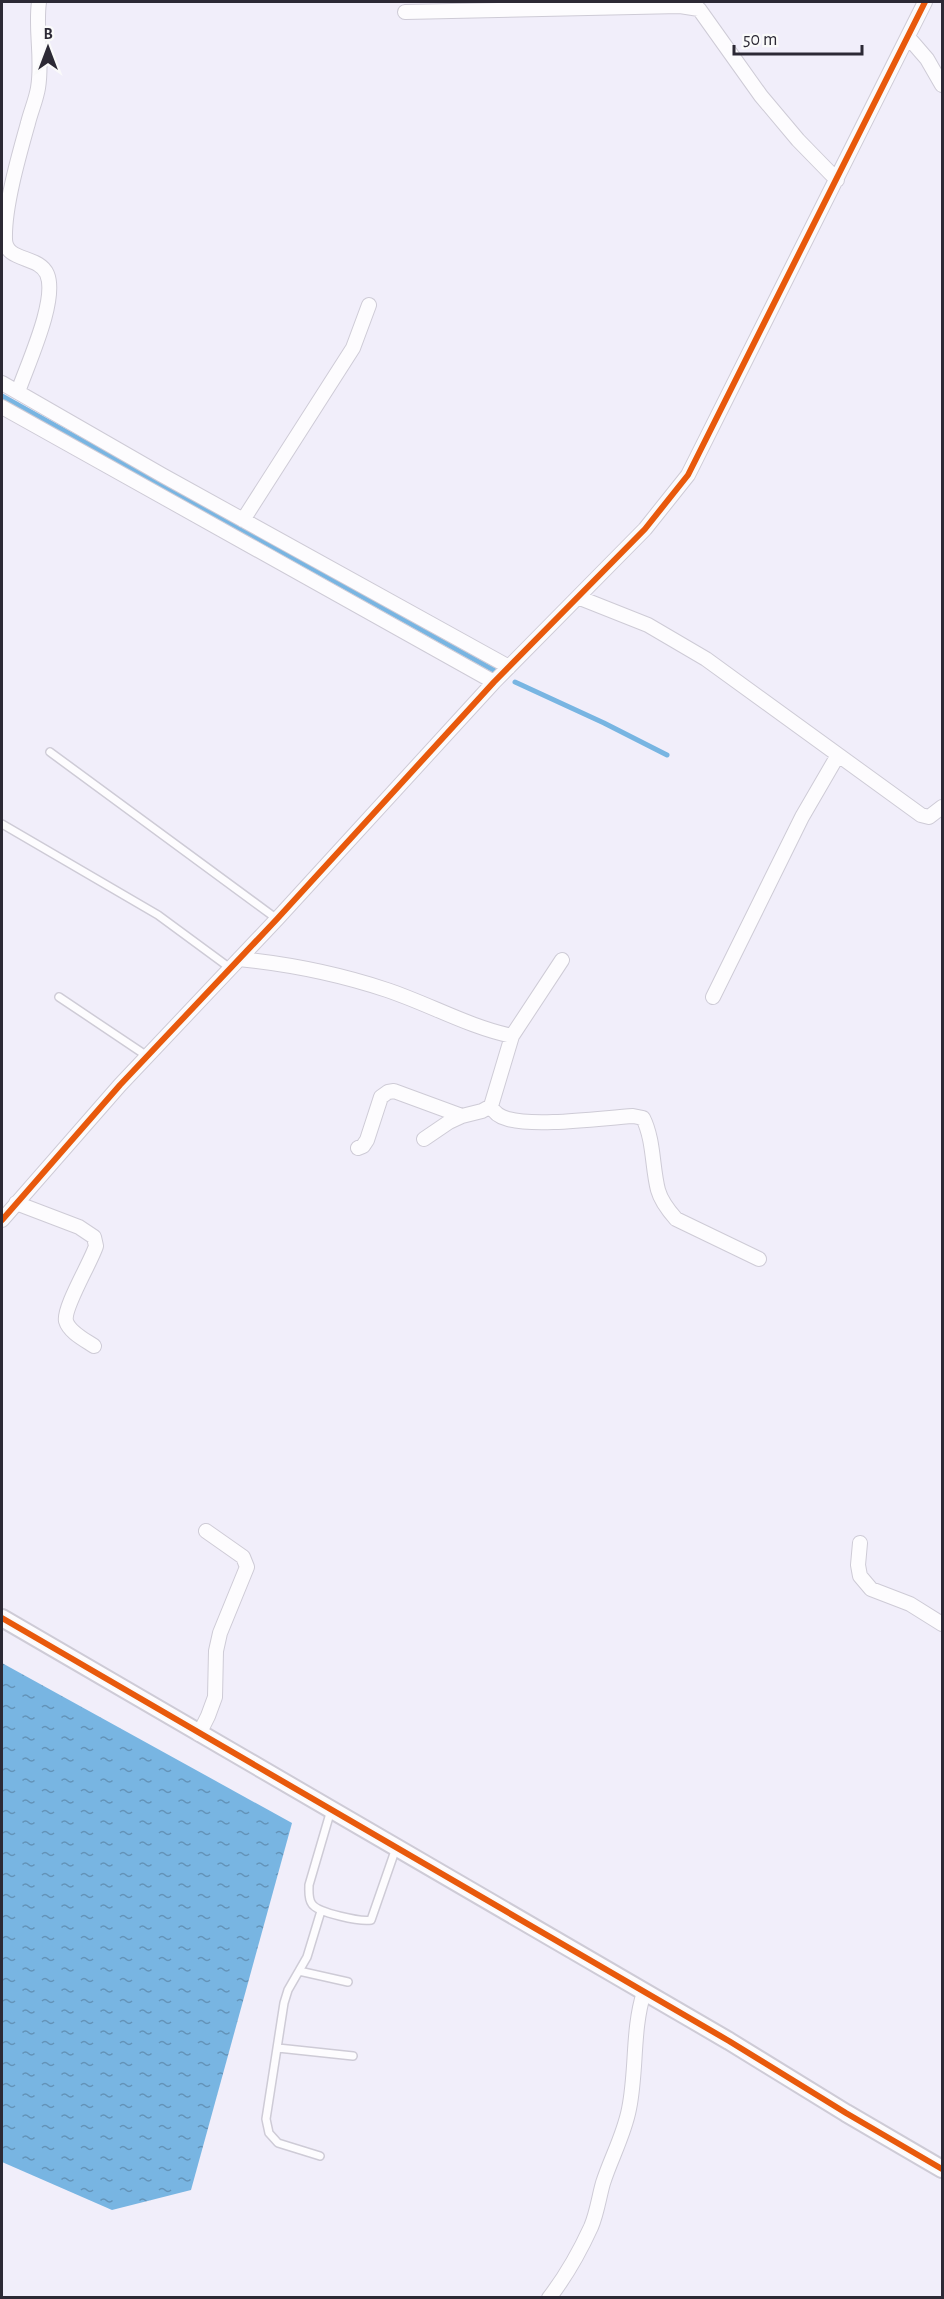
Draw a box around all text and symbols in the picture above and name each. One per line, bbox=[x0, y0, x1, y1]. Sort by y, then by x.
north arrow bbox=[18, 18, 78, 78]
scale bar bbox=[734, 18, 862, 56]
text: B bbox=[43, 26, 53, 42]
text: 50 m bbox=[743, 31, 777, 49]

